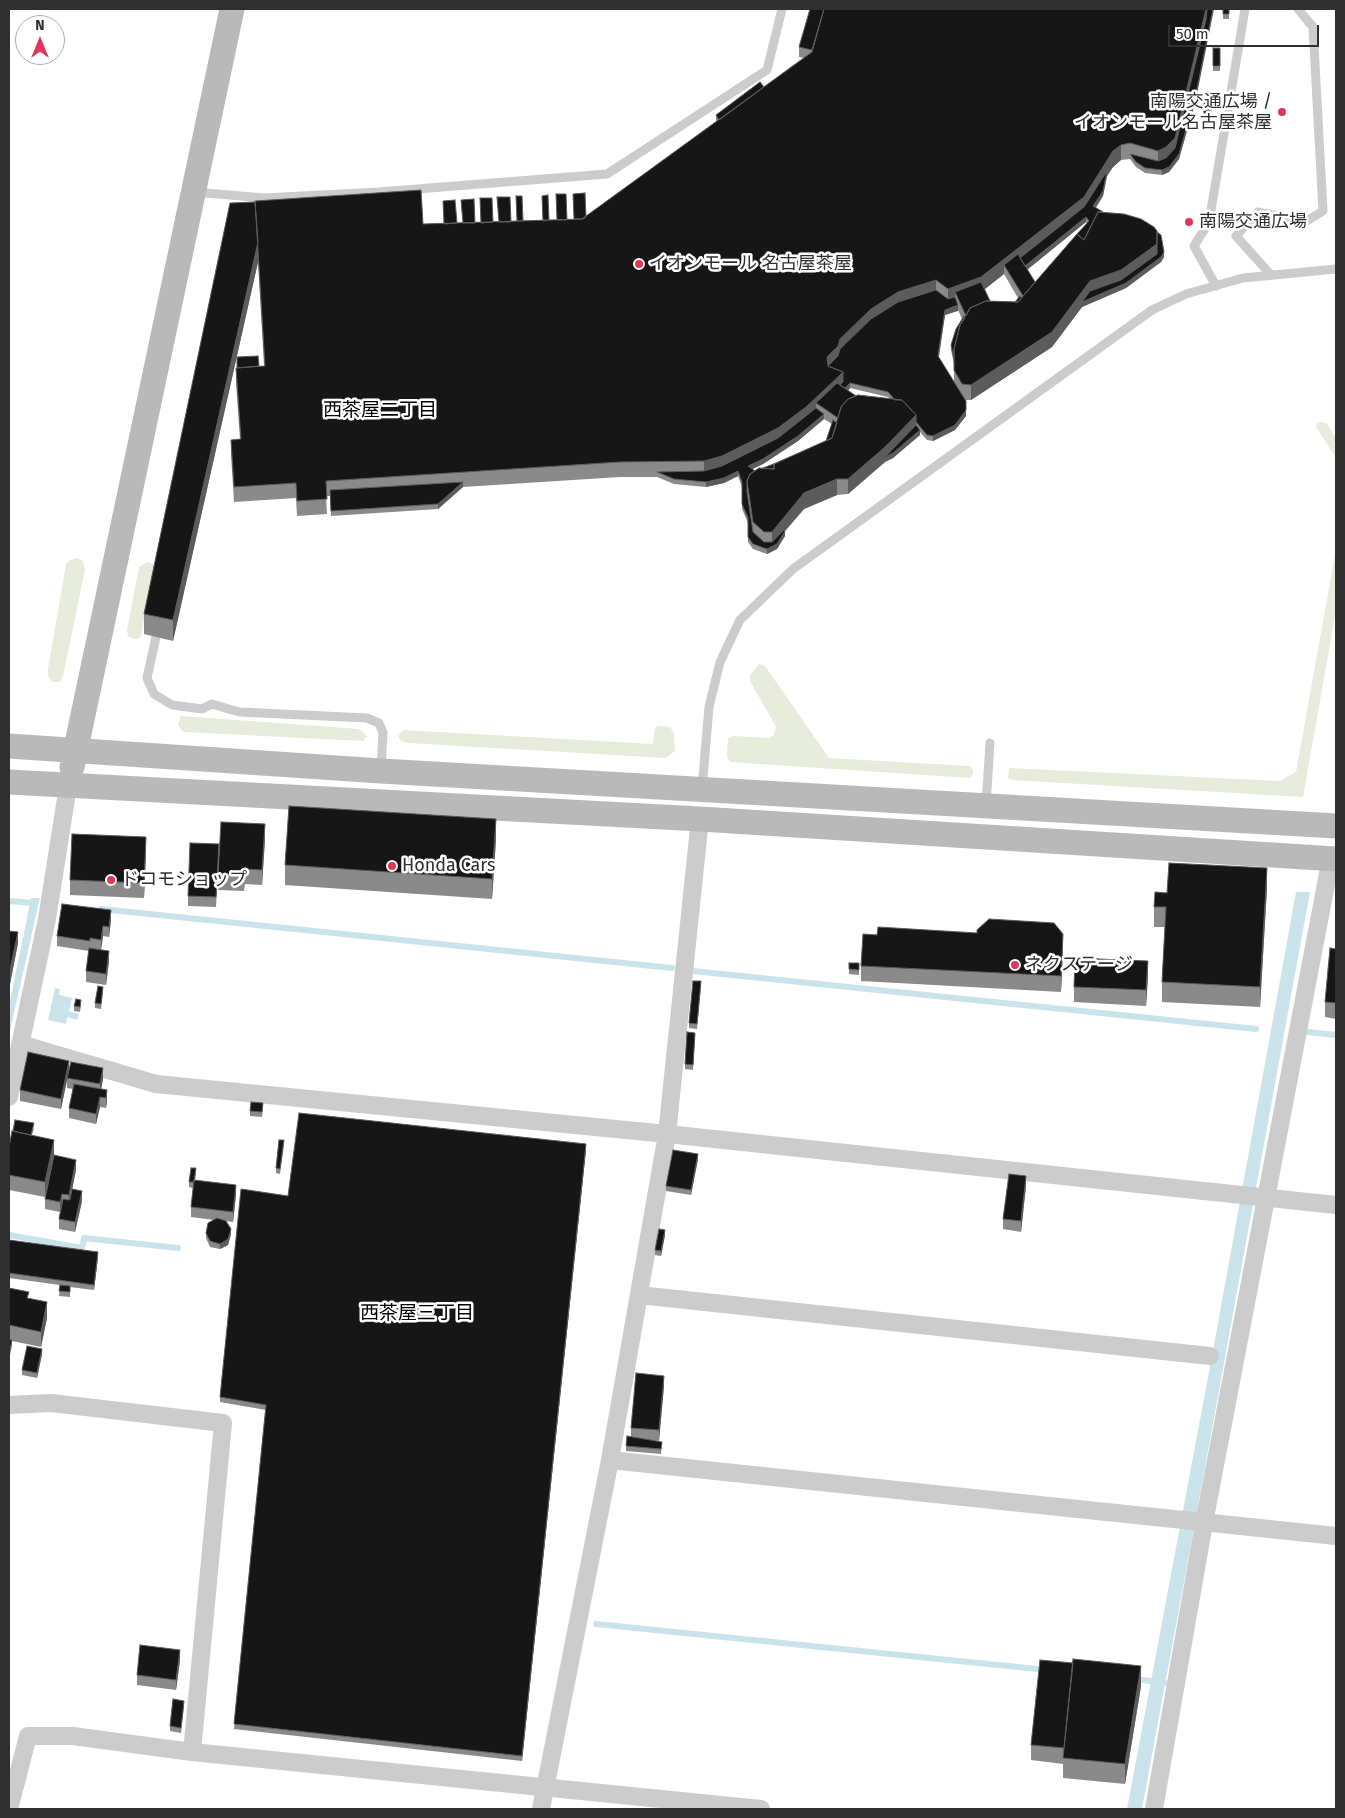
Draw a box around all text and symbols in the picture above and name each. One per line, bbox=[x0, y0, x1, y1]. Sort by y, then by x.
north arrow bbox=[15, 15, 65, 65]
scale bar bbox=[1170, 15, 1321, 47]
text: N bbox=[35, 17, 45, 34]
text: 50 m bbox=[1176, 25, 1209, 43]
place label: 南陽交通広場 / イオンモール名古屋茶屋 bbox=[1074, 91, 1272, 134]
marker: 南陽交通広場 / イオンモール名古屋茶屋 bbox=[1276, 106, 1288, 118]
place label: 南陽交通広場 bbox=[1199, 211, 1307, 233]
marker: 南陽交通広場 bbox=[1183, 216, 1195, 228]
place label: イオンモール 名古屋茶屋 bbox=[649, 253, 852, 275]
marker: イオンモール 名古屋茶屋 bbox=[633, 258, 645, 270]
district label: 西茶屋二丁目 bbox=[323, 400, 437, 422]
place label: Honda Cars bbox=[402, 855, 495, 877]
marker: Honda Cars bbox=[386, 860, 398, 872]
place label: ドコモショップ bbox=[121, 869, 247, 891]
marker: ドコモショップ bbox=[105, 874, 117, 886]
place label: ネクステージ bbox=[1025, 954, 1133, 976]
marker: ネクステージ bbox=[1009, 959, 1021, 971]
district label: 西茶屋三丁目 bbox=[360, 1303, 474, 1325]

